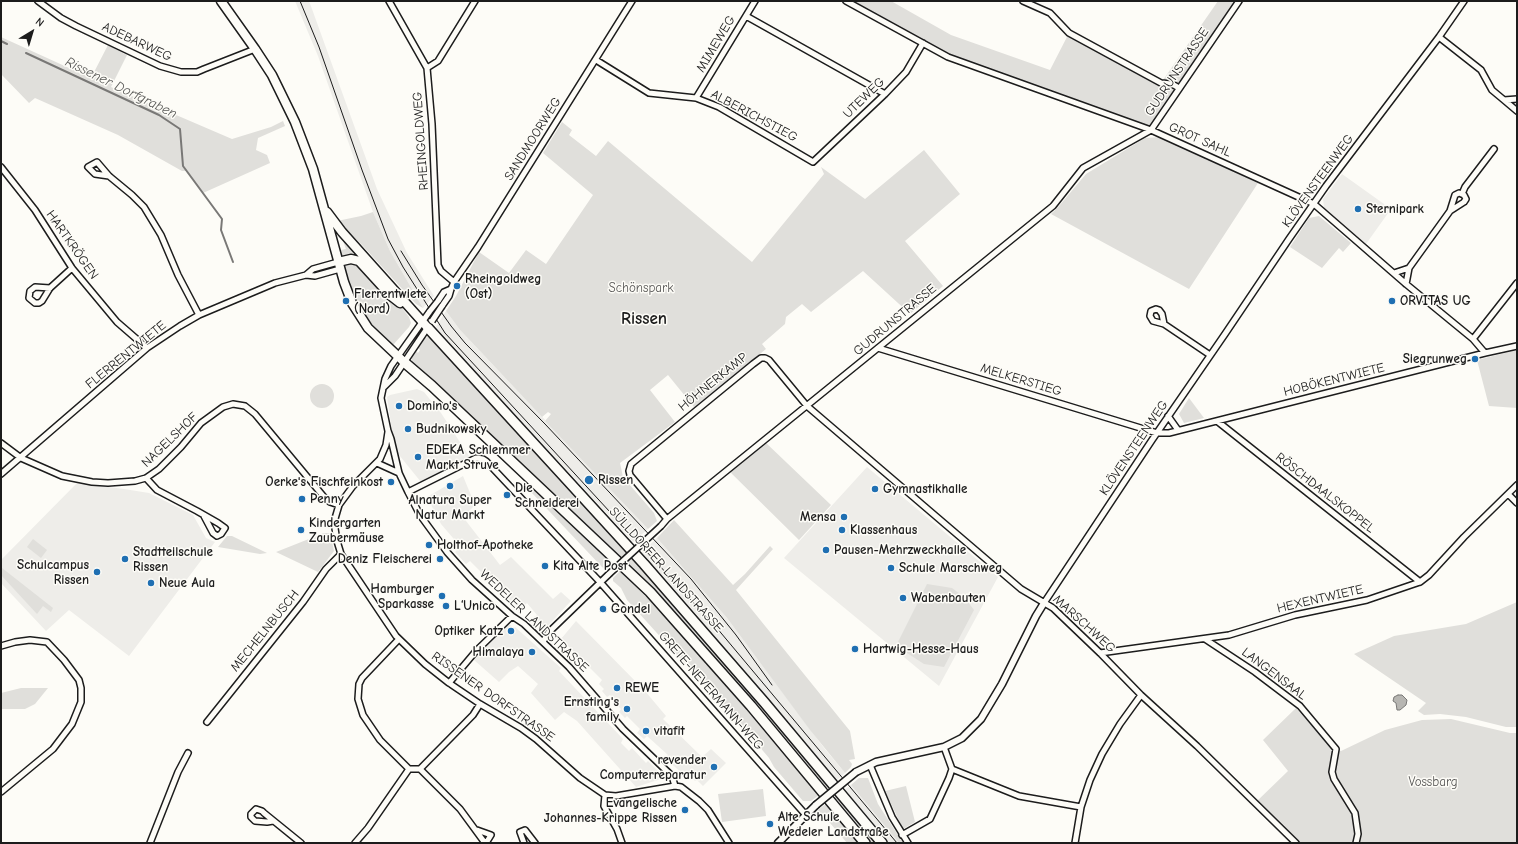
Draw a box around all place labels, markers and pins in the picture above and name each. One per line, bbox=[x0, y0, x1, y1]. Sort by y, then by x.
place label: Sternipark bbox=[1366, 201, 1424, 217]
marker: Sternipark bbox=[1353, 204, 1363, 214]
place label: Rheingoldweg (Ost) bbox=[465, 271, 541, 302]
marker: Rheingoldweg (Ost) bbox=[452, 281, 462, 291]
place label: Flerrentwiete (Nord) bbox=[354, 286, 427, 317]
place label: ORVITAS UG bbox=[1400, 293, 1471, 309]
marker: Flerrentwiete (Nord) bbox=[341, 296, 351, 306]
marker: ORVITAS UG bbox=[1387, 296, 1397, 306]
place label: Siegrunweg bbox=[1403, 351, 1467, 367]
marker: Siegrunweg bbox=[1470, 354, 1480, 364]
place label: Domino's bbox=[407, 398, 457, 414]
marker: Domino's bbox=[394, 401, 404, 411]
place label: Budnikowsky bbox=[416, 421, 486, 437]
marker: Budnikowsky bbox=[403, 424, 413, 434]
place label: EDEKA Schlemmer Markt Struve bbox=[426, 442, 530, 473]
marker: EDEKA Schlemmer Markt Struve bbox=[413, 452, 423, 462]
place label: Rissen bbox=[598, 472, 633, 488]
place label: Oerke's Fischfeinkost bbox=[265, 474, 383, 490]
marker: Rissen bbox=[583, 474, 595, 486]
marker: Oerke's Fischfeinkost bbox=[386, 477, 396, 487]
place label: Die Schneiderei bbox=[515, 480, 579, 511]
marker: Alnatura Super Natur Markt bbox=[445, 481, 455, 491]
place label: Gymnastikhalle bbox=[883, 481, 967, 497]
marker: Gymnastikhalle bbox=[870, 484, 880, 494]
marker: Die Schneiderei bbox=[502, 490, 512, 500]
place label: Penny bbox=[310, 491, 344, 507]
place label: Alnatura Super Natur Markt bbox=[408, 492, 492, 523]
marker: Penny bbox=[297, 494, 307, 504]
place label: Mensa bbox=[800, 509, 836, 525]
marker: Mensa bbox=[839, 512, 849, 522]
place label: Kindergarten Zaubermäuse bbox=[309, 515, 384, 546]
place label: Klassenhaus bbox=[850, 522, 917, 538]
marker: Kindergarten Zaubermäuse bbox=[296, 525, 306, 535]
marker: Klassenhaus bbox=[837, 525, 847, 535]
place label: Holthof-Apotheke bbox=[437, 537, 533, 553]
marker: Holthof-Apotheke bbox=[424, 540, 434, 550]
place label: Pausen-Mehrzweckhalle bbox=[834, 542, 966, 558]
place label: Stadtteilschule Rissen bbox=[133, 544, 213, 575]
marker: Pausen-Mehrzweckhalle bbox=[821, 545, 831, 555]
place label: Deniz Fleischerei bbox=[338, 551, 432, 567]
marker: Stadtteilschule Rissen bbox=[120, 554, 130, 564]
marker: Deniz Fleischerei bbox=[435, 554, 445, 564]
place label: Schulcampus Rissen bbox=[17, 557, 89, 588]
place label: Kita Alte Post bbox=[553, 558, 628, 574]
place label: Schule Marschweg bbox=[899, 560, 1002, 576]
marker: Kita Alte Post bbox=[540, 561, 550, 571]
marker: Schule Marschweg bbox=[886, 563, 896, 573]
marker: Schulcampus Rissen bbox=[92, 567, 102, 577]
place label: Neue Aula bbox=[159, 575, 215, 591]
marker: Neue Aula bbox=[146, 578, 156, 588]
place label: Hamburger Sparkasse bbox=[371, 581, 434, 612]
place label: Wabenbauten bbox=[911, 590, 986, 606]
marker: Hamburger Sparkasse bbox=[437, 591, 447, 601]
marker: Wabenbauten bbox=[898, 593, 908, 603]
place label: L‘Unico bbox=[454, 598, 495, 614]
marker: L‘Unico bbox=[441, 601, 451, 611]
place label: Gondel bbox=[611, 601, 650, 617]
marker: Gondel bbox=[598, 604, 608, 614]
place label: Optiker Katz bbox=[434, 623, 503, 639]
marker: Optiker Katz bbox=[506, 626, 516, 636]
place label: Hartwig-Hesse-Haus bbox=[863, 641, 979, 657]
place label: Himalaya bbox=[473, 644, 524, 660]
marker: Hartwig-Hesse-Haus bbox=[850, 644, 860, 654]
marker: Himalaya bbox=[527, 647, 537, 657]
place label: REWE bbox=[625, 680, 659, 696]
marker: REWE bbox=[612, 683, 622, 693]
place label: Ernsting's family bbox=[564, 694, 619, 725]
marker: Ernsting's family bbox=[622, 704, 632, 714]
place label: vitafit bbox=[654, 723, 685, 739]
marker: vitafit bbox=[641, 726, 651, 736]
place label: revender Computerreparatur bbox=[600, 752, 706, 783]
marker: revender Computerreparatur bbox=[709, 762, 719, 772]
place label: Evangelische Johannes-Krippe Rissen bbox=[544, 795, 677, 826]
marker: Evangelische Johannes-Krippe Rissen bbox=[680, 805, 690, 815]
place label: Alte Schule Wedeler Landstraße bbox=[778, 809, 889, 840]
marker: Alte Schule Wedeler Landstraße bbox=[765, 819, 775, 829]

